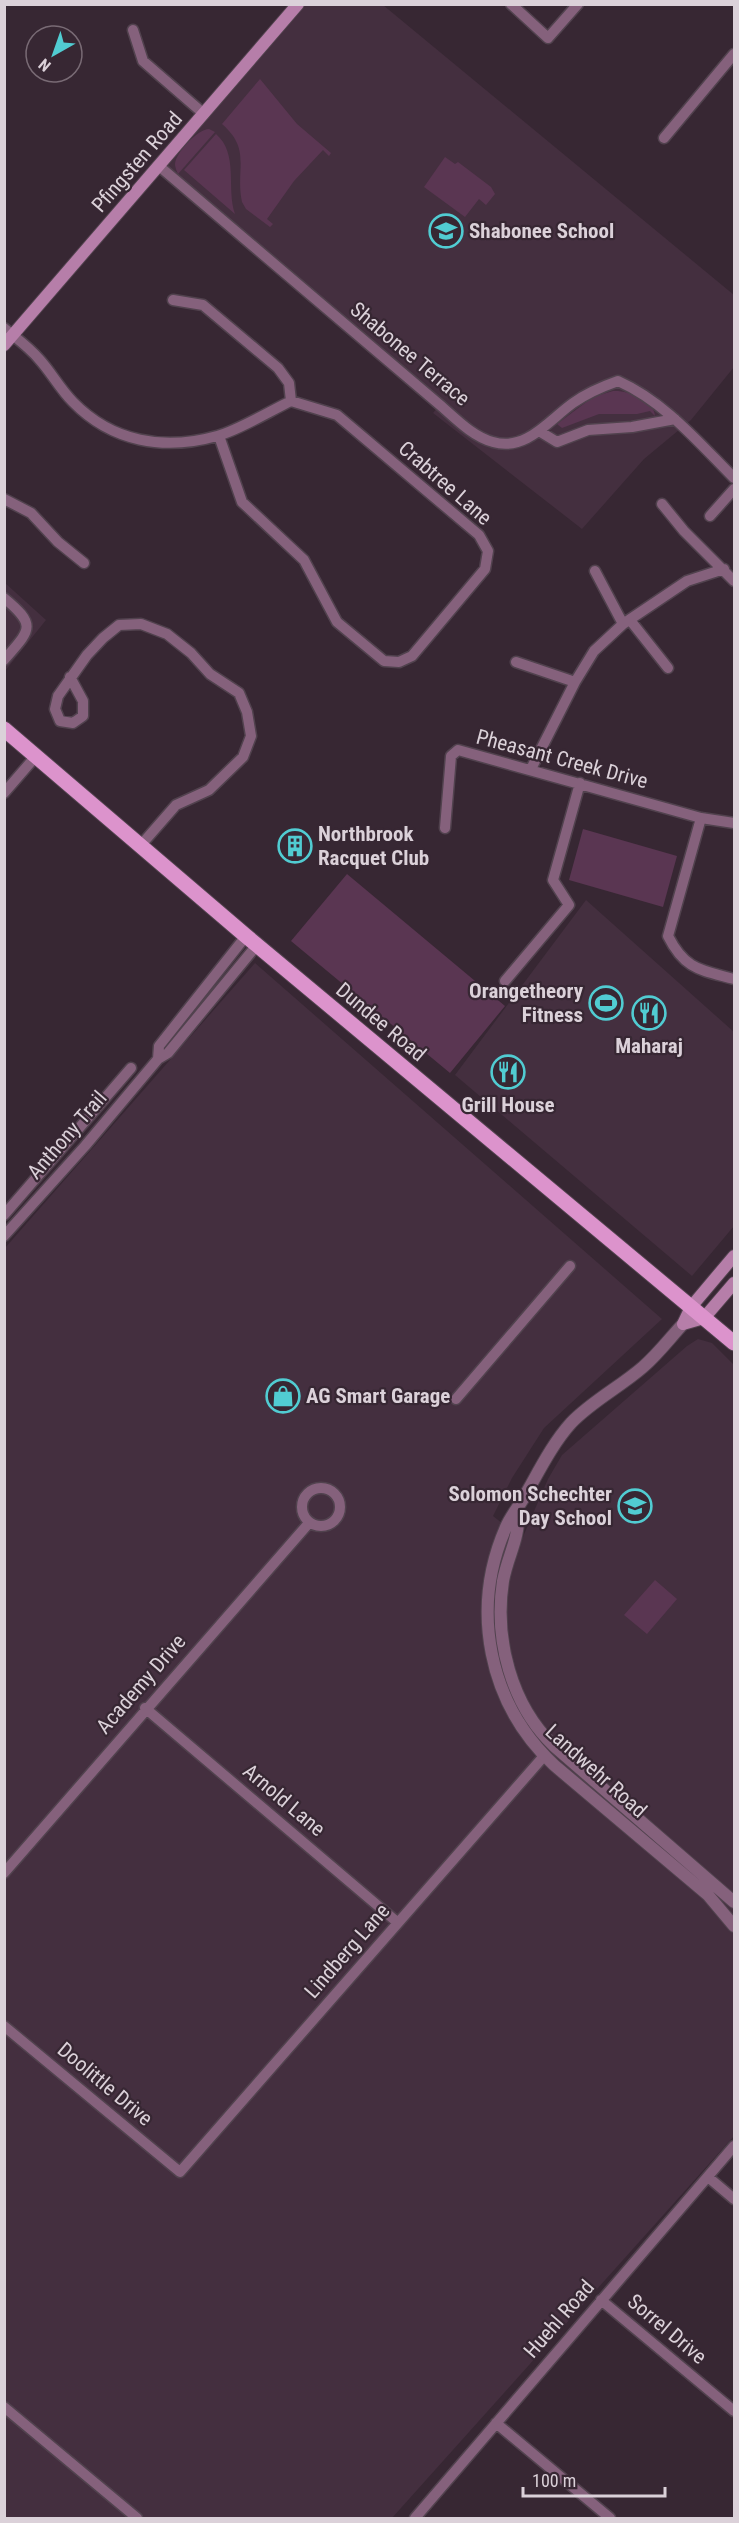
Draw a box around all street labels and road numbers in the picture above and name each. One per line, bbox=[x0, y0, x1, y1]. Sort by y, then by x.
street label: Pfingsten Road bbox=[87, 107, 187, 217]
street label: Shabonee Terrace bbox=[346, 297, 475, 411]
street label: Crabtree Lane bbox=[394, 436, 496, 530]
street label: Pheasant Creek Drive bbox=[474, 725, 650, 793]
street label: Dundee Road bbox=[331, 978, 431, 1066]
street label: Anthony Trail bbox=[22, 1086, 112, 1184]
street label: Academy Drive bbox=[91, 1629, 191, 1738]
street label: Landwehr Road bbox=[541, 1719, 651, 1823]
street label: Arnold Lane bbox=[238, 1759, 330, 1841]
street label: Lindberg Lane bbox=[300, 1899, 395, 2003]
street label: Doolittle Drive bbox=[53, 2037, 157, 2131]
street label: Huehl Road bbox=[519, 2275, 599, 2363]
street label: Sorrel Drive bbox=[623, 2289, 711, 2369]

